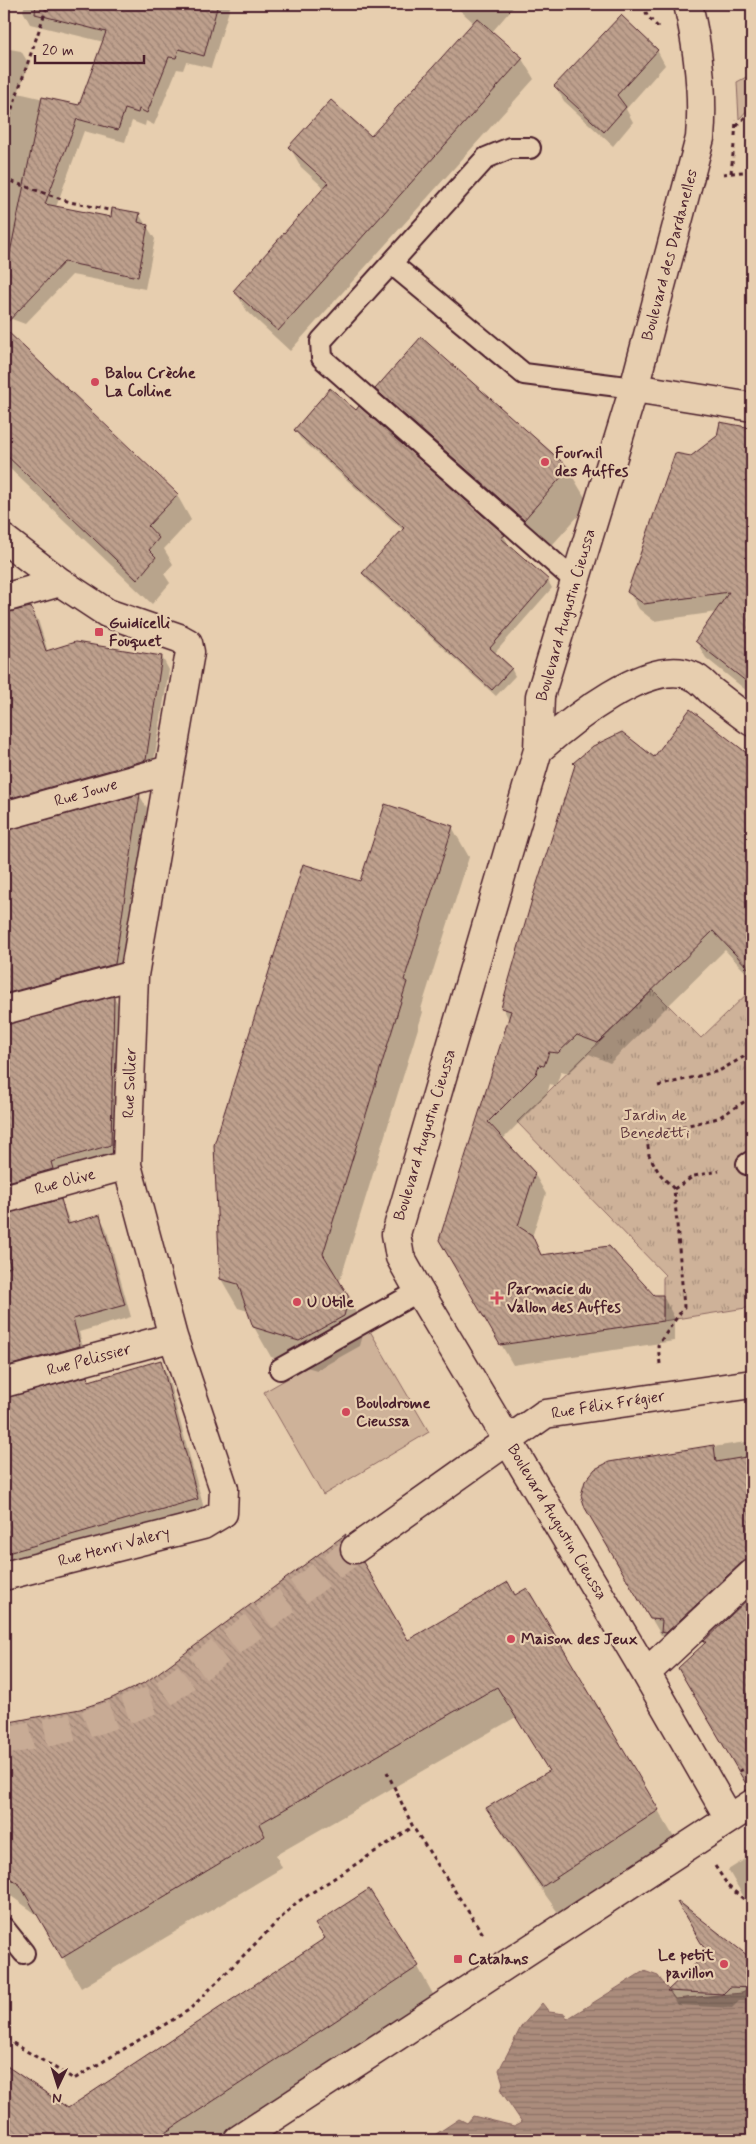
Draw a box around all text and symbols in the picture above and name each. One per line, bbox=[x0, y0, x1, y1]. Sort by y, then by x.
scale bar bbox=[35, 32, 144, 64]
text: 20 m bbox=[42, 41, 74, 61]
street label: Boulevard des Dardanelles bbox=[637, 167, 703, 343]
place label: Balou Crèche La Colline bbox=[105, 363, 196, 402]
marker: Balou Crèche La Colline bbox=[89, 376, 101, 388]
place label: Fournil des Auffes bbox=[555, 443, 629, 482]
marker: Fournil des Auffes bbox=[539, 456, 551, 468]
street label: Boulevard Augustin Cieussa bbox=[531, 526, 601, 704]
place label: Guidicelli Fouquet bbox=[109, 613, 171, 652]
marker: Guidicelli Fouquet bbox=[93, 626, 105, 638]
street label: Rue Jouve bbox=[52, 774, 120, 812]
street label: Boulevard Augustin Cieussa bbox=[389, 1046, 461, 1223]
street label: Rue Sollier bbox=[118, 1047, 142, 1119]
park label: Jardin de Benedetti bbox=[620, 1105, 690, 1144]
street label: Rue Olive bbox=[32, 1164, 98, 1200]
place label: Parmacie du Vallon des Auffes bbox=[507, 1279, 622, 1318]
place label: U Utile bbox=[307, 1292, 354, 1313]
marker: Parmacie du Vallon des Auffes bbox=[491, 1292, 503, 1304]
marker: U Utile bbox=[291, 1296, 303, 1308]
street label: Rue Pelissier bbox=[45, 1339, 134, 1381]
street label: Rue Félix Frégier bbox=[550, 1386, 667, 1424]
place label: Boulodrome Cieussa bbox=[356, 1393, 430, 1432]
marker: Boulodrome Cieussa bbox=[340, 1406, 352, 1418]
street label: Boulevard Augustin Cieussa bbox=[502, 1440, 612, 1604]
street label: Rue Henri Valery bbox=[56, 1522, 172, 1572]
place label: Maison des Jeux bbox=[521, 1629, 639, 1650]
marker: Maison des Jeux bbox=[505, 1633, 517, 1645]
place label: Le petit pavillon bbox=[658, 1945, 715, 1984]
place label: Catalans bbox=[468, 1949, 528, 1970]
marker: Catalans bbox=[452, 1953, 464, 1965]
marker: Le petit pavillon bbox=[718, 1958, 730, 1970]
north arrow bbox=[32, 2062, 82, 2112]
text: N bbox=[52, 2089, 62, 2107]

